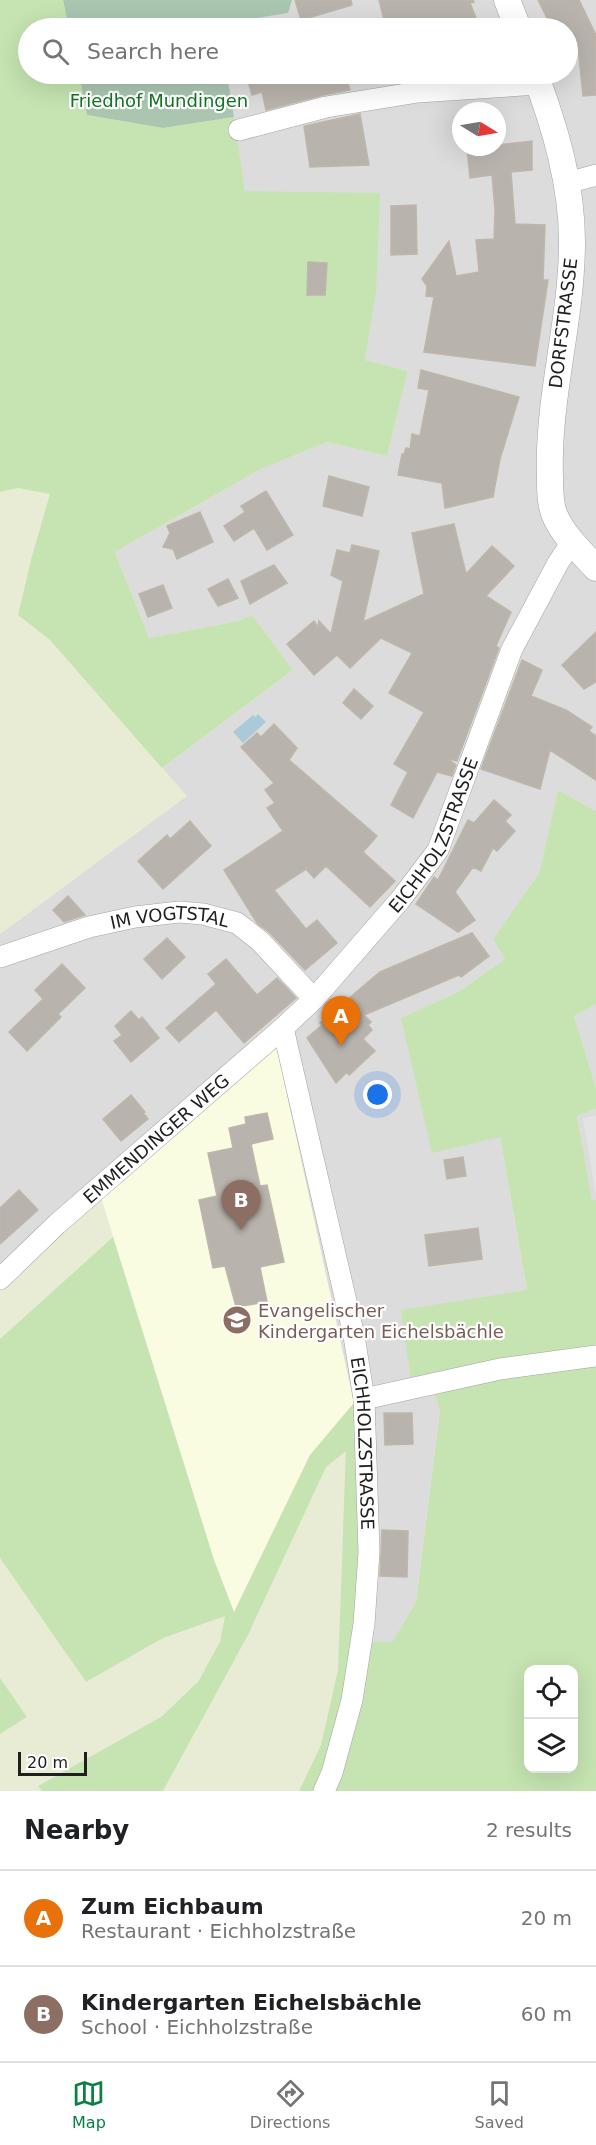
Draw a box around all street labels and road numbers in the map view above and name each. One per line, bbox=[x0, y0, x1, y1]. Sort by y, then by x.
street label: DORFSTRASSE bbox=[545, 257, 581, 389]
street label: EICHHOLZSTRASSE bbox=[384, 754, 482, 917]
street label: IM VOGTSTAL bbox=[108, 901, 232, 933]
street label: EMMENDINGER WEG bbox=[78, 1069, 233, 1207]
street label: EICHHOLZSTRASSE bbox=[347, 1355, 379, 1530]

